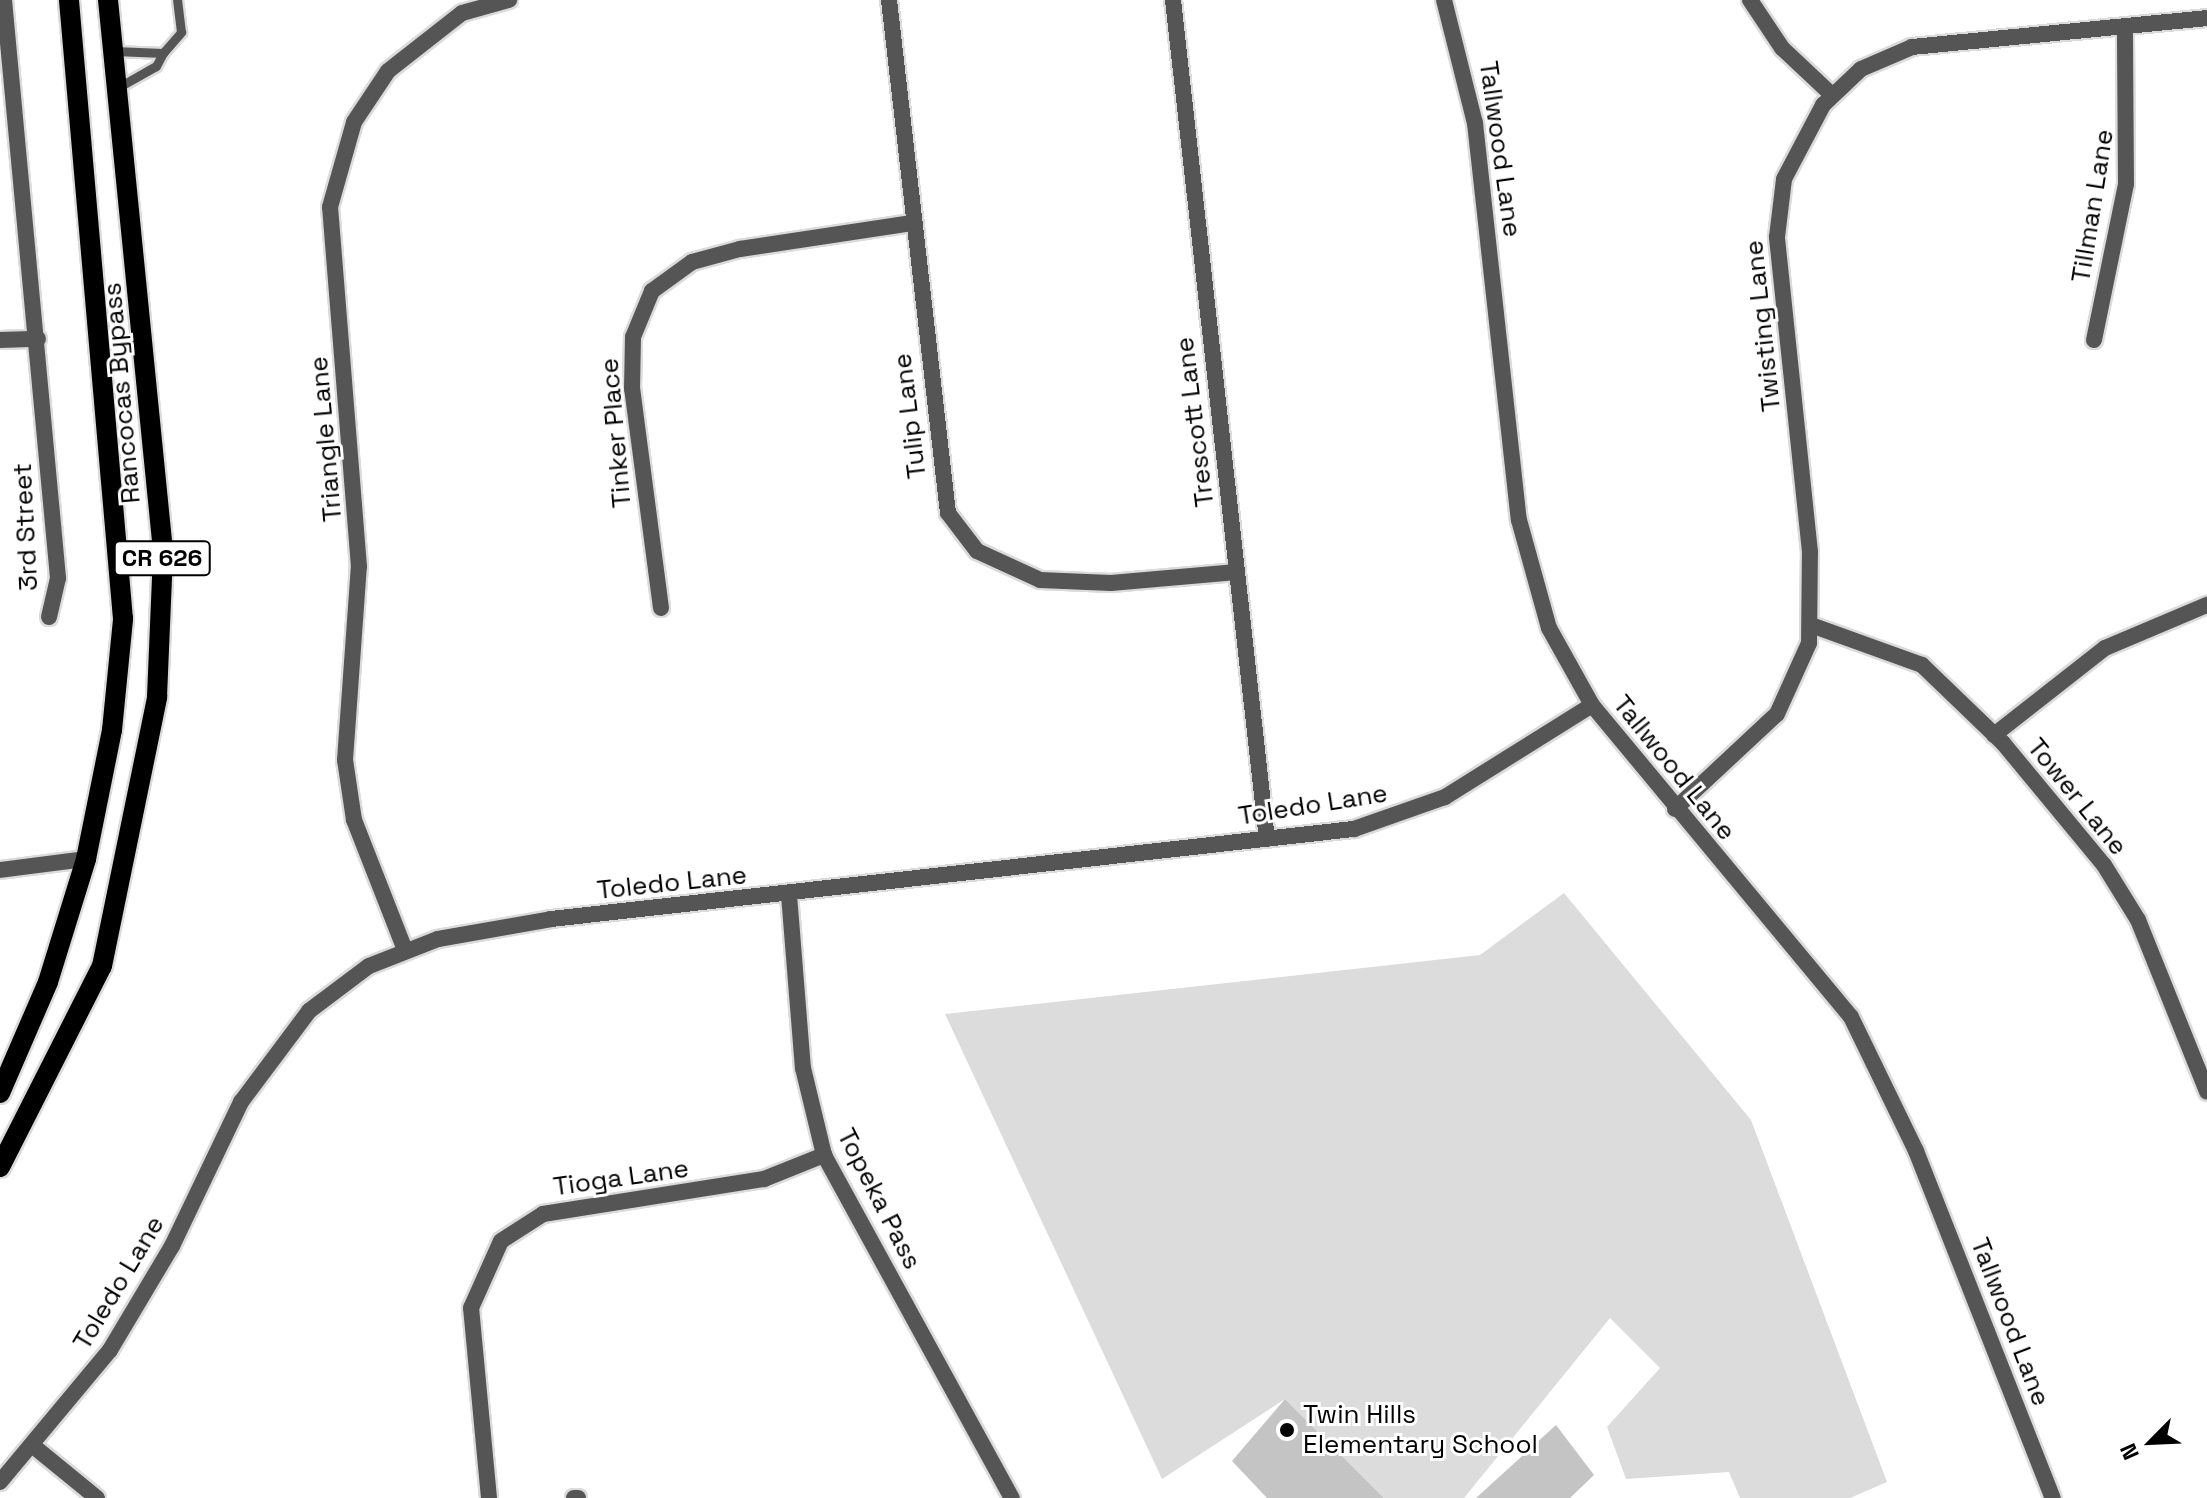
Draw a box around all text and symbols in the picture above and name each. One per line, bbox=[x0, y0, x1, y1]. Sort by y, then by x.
street label: Tallwood Lane bbox=[1472, 59, 1528, 239]
street label: Tillman Lane bbox=[2066, 127, 2120, 285]
street label: Twisting Lane bbox=[1738, 239, 1788, 413]
street label: Rancocas Bypass bbox=[97, 281, 147, 505]
street label: Trescott Lane bbox=[1169, 335, 1221, 509]
street label: Tulip Lane bbox=[887, 352, 933, 480]
street label: Triangle Lane bbox=[303, 355, 349, 523]
street label: Tinker Place bbox=[594, 357, 638, 509]
street label: 3rd Street bbox=[7, 462, 45, 592]
road number: CR 626 bbox=[112, 538, 212, 578]
street label: Tallwood Lane bbox=[1606, 689, 1742, 847]
street label: Tower Lane bbox=[2020, 732, 2134, 862]
street label: Toledo Lane bbox=[1236, 778, 1390, 832]
street label: Toledo Lane bbox=[596, 860, 748, 906]
street label: Topeka Pass bbox=[830, 1123, 928, 1275]
street label: Tioga Lane bbox=[551, 1153, 691, 1203]
street label: Toledo Lane bbox=[67, 1210, 171, 1356]
street label: Tallwood Lane bbox=[1964, 1234, 2056, 1410]
place label: Twin Hills Elementary School bbox=[1303, 1399, 1538, 1460]
north arrow bbox=[2111, 1402, 2191, 1482]
marker: Twin Hills Elementary School bbox=[1278, 1421, 1296, 1439]
text: N bbox=[2113, 1439, 2145, 1464]

